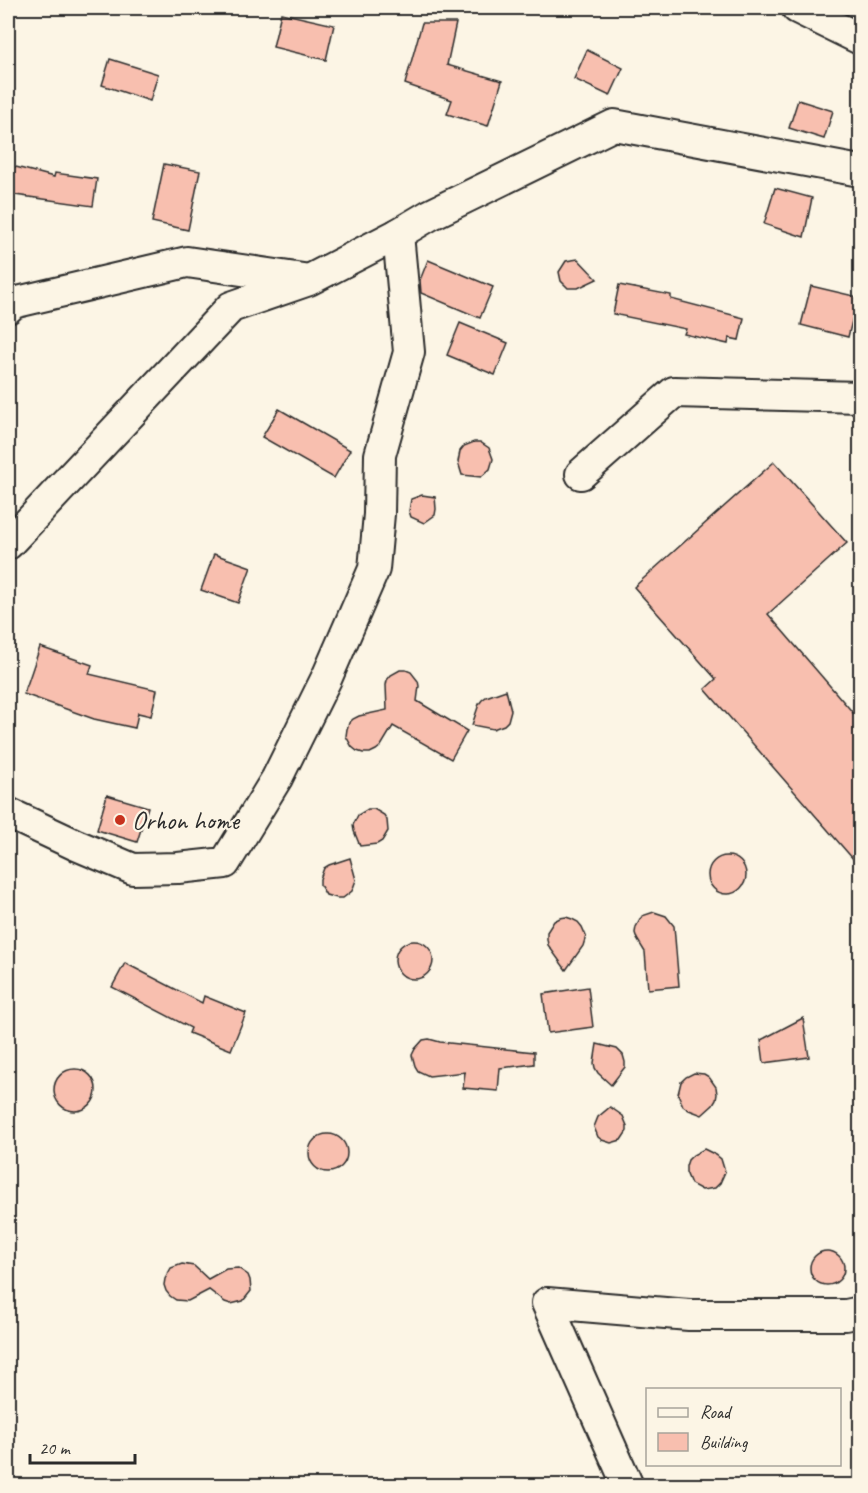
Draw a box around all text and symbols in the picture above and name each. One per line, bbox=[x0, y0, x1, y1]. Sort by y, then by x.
place label: Orhon home bbox=[132, 804, 240, 837]
marker: Orhon home bbox=[113, 813, 127, 827]
legend bbox=[646, 1388, 841, 1466]
text: Road bbox=[700, 1401, 733, 1423]
scale bar bbox=[30, 1427, 135, 1465]
text: Building bbox=[700, 1431, 749, 1453]
text: 20 m bbox=[39, 1437, 72, 1459]

